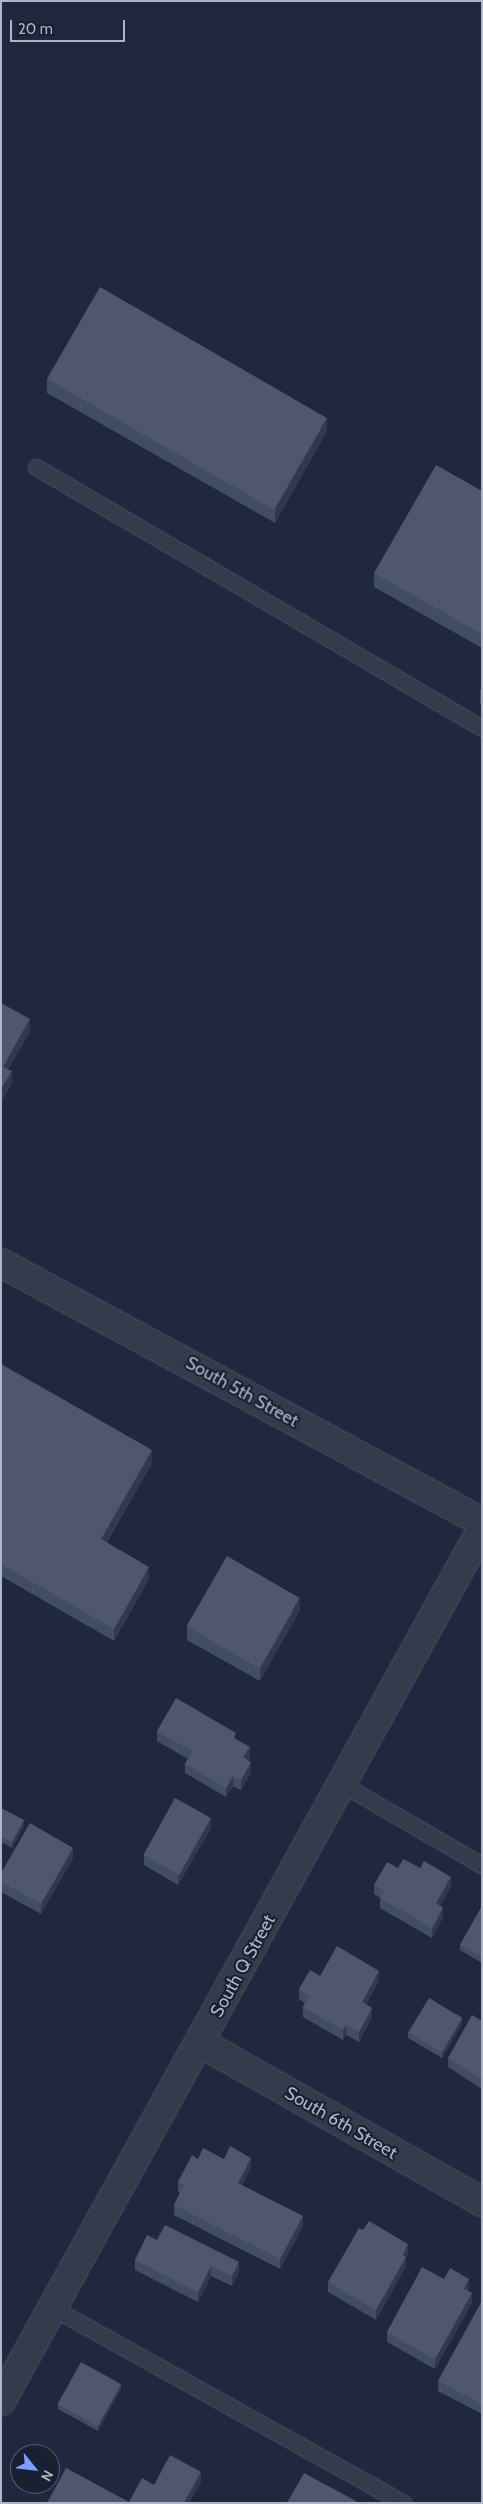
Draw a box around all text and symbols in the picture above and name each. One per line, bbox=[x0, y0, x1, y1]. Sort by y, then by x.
scale bar bbox=[12, 10, 128, 42]
text: 20 m bbox=[18, 20, 53, 38]
street label: South 5th Street bbox=[182, 1352, 302, 1432]
street label: South Q Street bbox=[206, 1911, 280, 2021]
street label: South 6th Street bbox=[281, 2082, 401, 2164]
north arrow bbox=[10, 2444, 60, 2494]
text: N bbox=[37, 2467, 58, 2484]

